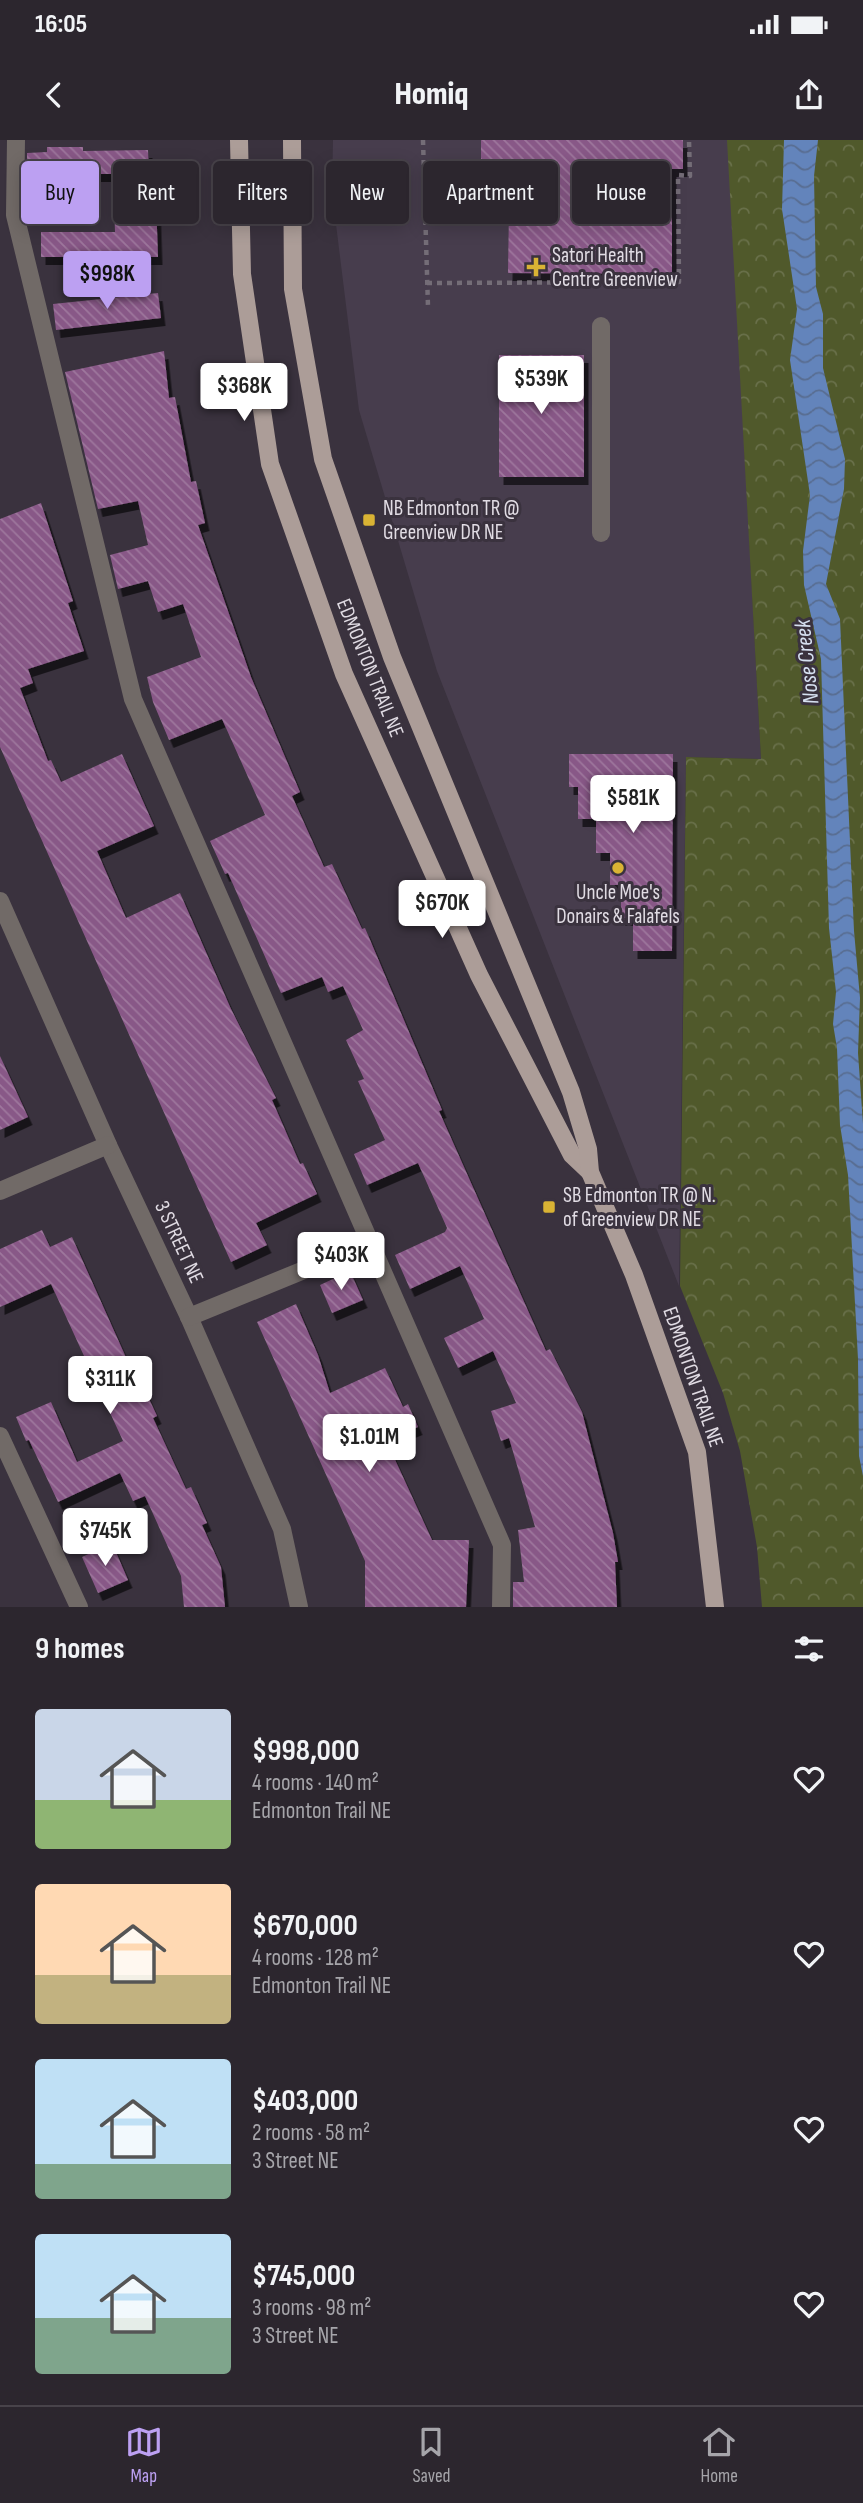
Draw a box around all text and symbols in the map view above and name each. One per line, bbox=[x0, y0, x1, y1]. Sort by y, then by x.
text: 16:05 bbox=[35, 9, 87, 40]
text: Homiq bbox=[394, 75, 469, 114]
icon: back bbox=[35, 76, 73, 114]
icon: share bbox=[790, 76, 828, 114]
chip: Buy bbox=[21, 161, 99, 224]
chip: Rent bbox=[113, 161, 199, 224]
chip: Filters bbox=[213, 161, 312, 224]
chip: New bbox=[326, 161, 409, 224]
chip: Apartment bbox=[423, 161, 558, 224]
chip: House bbox=[572, 161, 670, 224]
place label: Satori Health Centre Greenview bbox=[552, 243, 678, 292]
pin: $998K bbox=[58, 251, 156, 311]
marker: Satori Health Centre Greenview bbox=[526, 257, 546, 277]
text: $998K bbox=[79, 260, 135, 288]
pin: $539K bbox=[492, 356, 590, 416]
pin: $368K bbox=[195, 364, 293, 423]
text: $539K bbox=[514, 365, 568, 393]
text: $368K bbox=[216, 372, 272, 400]
place label: NB Edmonton TR @ Greenview DR NE bbox=[383, 496, 520, 545]
marker: NB Edmonton TR @ Greenview DR NE bbox=[361, 512, 377, 528]
street label: EDMONTON TRAIL NE bbox=[331, 595, 409, 741]
water label: Nose Creek bbox=[788, 617, 825, 706]
pin: $581K bbox=[584, 776, 682, 835]
text: $581K bbox=[606, 784, 660, 812]
marker: Uncle Moe's Donairs & Falafels bbox=[610, 860, 626, 876]
pin: $670K bbox=[393, 880, 491, 940]
place label: Uncle Moe's Donairs & Falafels bbox=[556, 880, 680, 929]
text: $670K bbox=[415, 889, 469, 917]
place label: SB Edmonton TR @ N. of Greenview DR NE bbox=[563, 1183, 716, 1232]
street label: 3 STREET NE bbox=[149, 1197, 209, 1287]
marker: SB Edmonton TR @ N. of Greenview DR NE bbox=[541, 1199, 557, 1215]
pin: $403K bbox=[292, 1232, 390, 1292]
text: $403K bbox=[313, 1241, 369, 1269]
street label: EDMONTON TRAIL NE bbox=[657, 1304, 729, 1450]
pin: $311K bbox=[61, 1356, 159, 1416]
text: $311K bbox=[84, 1365, 136, 1393]
pin: $1.01M bbox=[312, 1414, 426, 1474]
text: $1.01M bbox=[339, 1423, 399, 1451]
pin: $745K bbox=[56, 1508, 154, 1568]
text: $745K bbox=[79, 1517, 131, 1545]
icon: filters bbox=[790, 1630, 828, 1668]
text: 9 homes bbox=[35, 1631, 125, 1667]
text: $998,000 bbox=[252, 1733, 359, 1769]
icon: home bbox=[91, 1737, 175, 1821]
icon: heart bbox=[790, 1760, 828, 1798]
text: 4 rooms · 140 m² bbox=[252, 1769, 379, 1797]
text: Edmonton Trail NE bbox=[252, 1797, 391, 1825]
text: $670,000 bbox=[252, 1908, 358, 1944]
icon: home bbox=[91, 1912, 175, 1996]
icon: heart bbox=[790, 1935, 828, 1973]
text: 4 rooms · 128 m² bbox=[252, 1944, 379, 1972]
text: Edmonton Trail NE bbox=[252, 1972, 391, 2000]
text: $403,000 bbox=[252, 2083, 358, 2119]
icon: home bbox=[91, 2087, 175, 2171]
icon: heart bbox=[790, 2110, 828, 2148]
text: 2 rooms · 58 m² bbox=[252, 2119, 370, 2147]
text: 3 Street NE bbox=[252, 2147, 339, 2175]
text: $745,000 bbox=[252, 2258, 355, 2294]
icon: home bbox=[91, 2262, 175, 2346]
icon: heart bbox=[790, 2285, 828, 2323]
text: 3 rooms · 98 m² bbox=[252, 2294, 371, 2322]
text: 3 Street NE bbox=[252, 2322, 339, 2350]
tab: Map bbox=[125, 2423, 163, 2488]
tab: Saved bbox=[412, 2423, 451, 2488]
tab: Home bbox=[700, 2423, 738, 2488]

